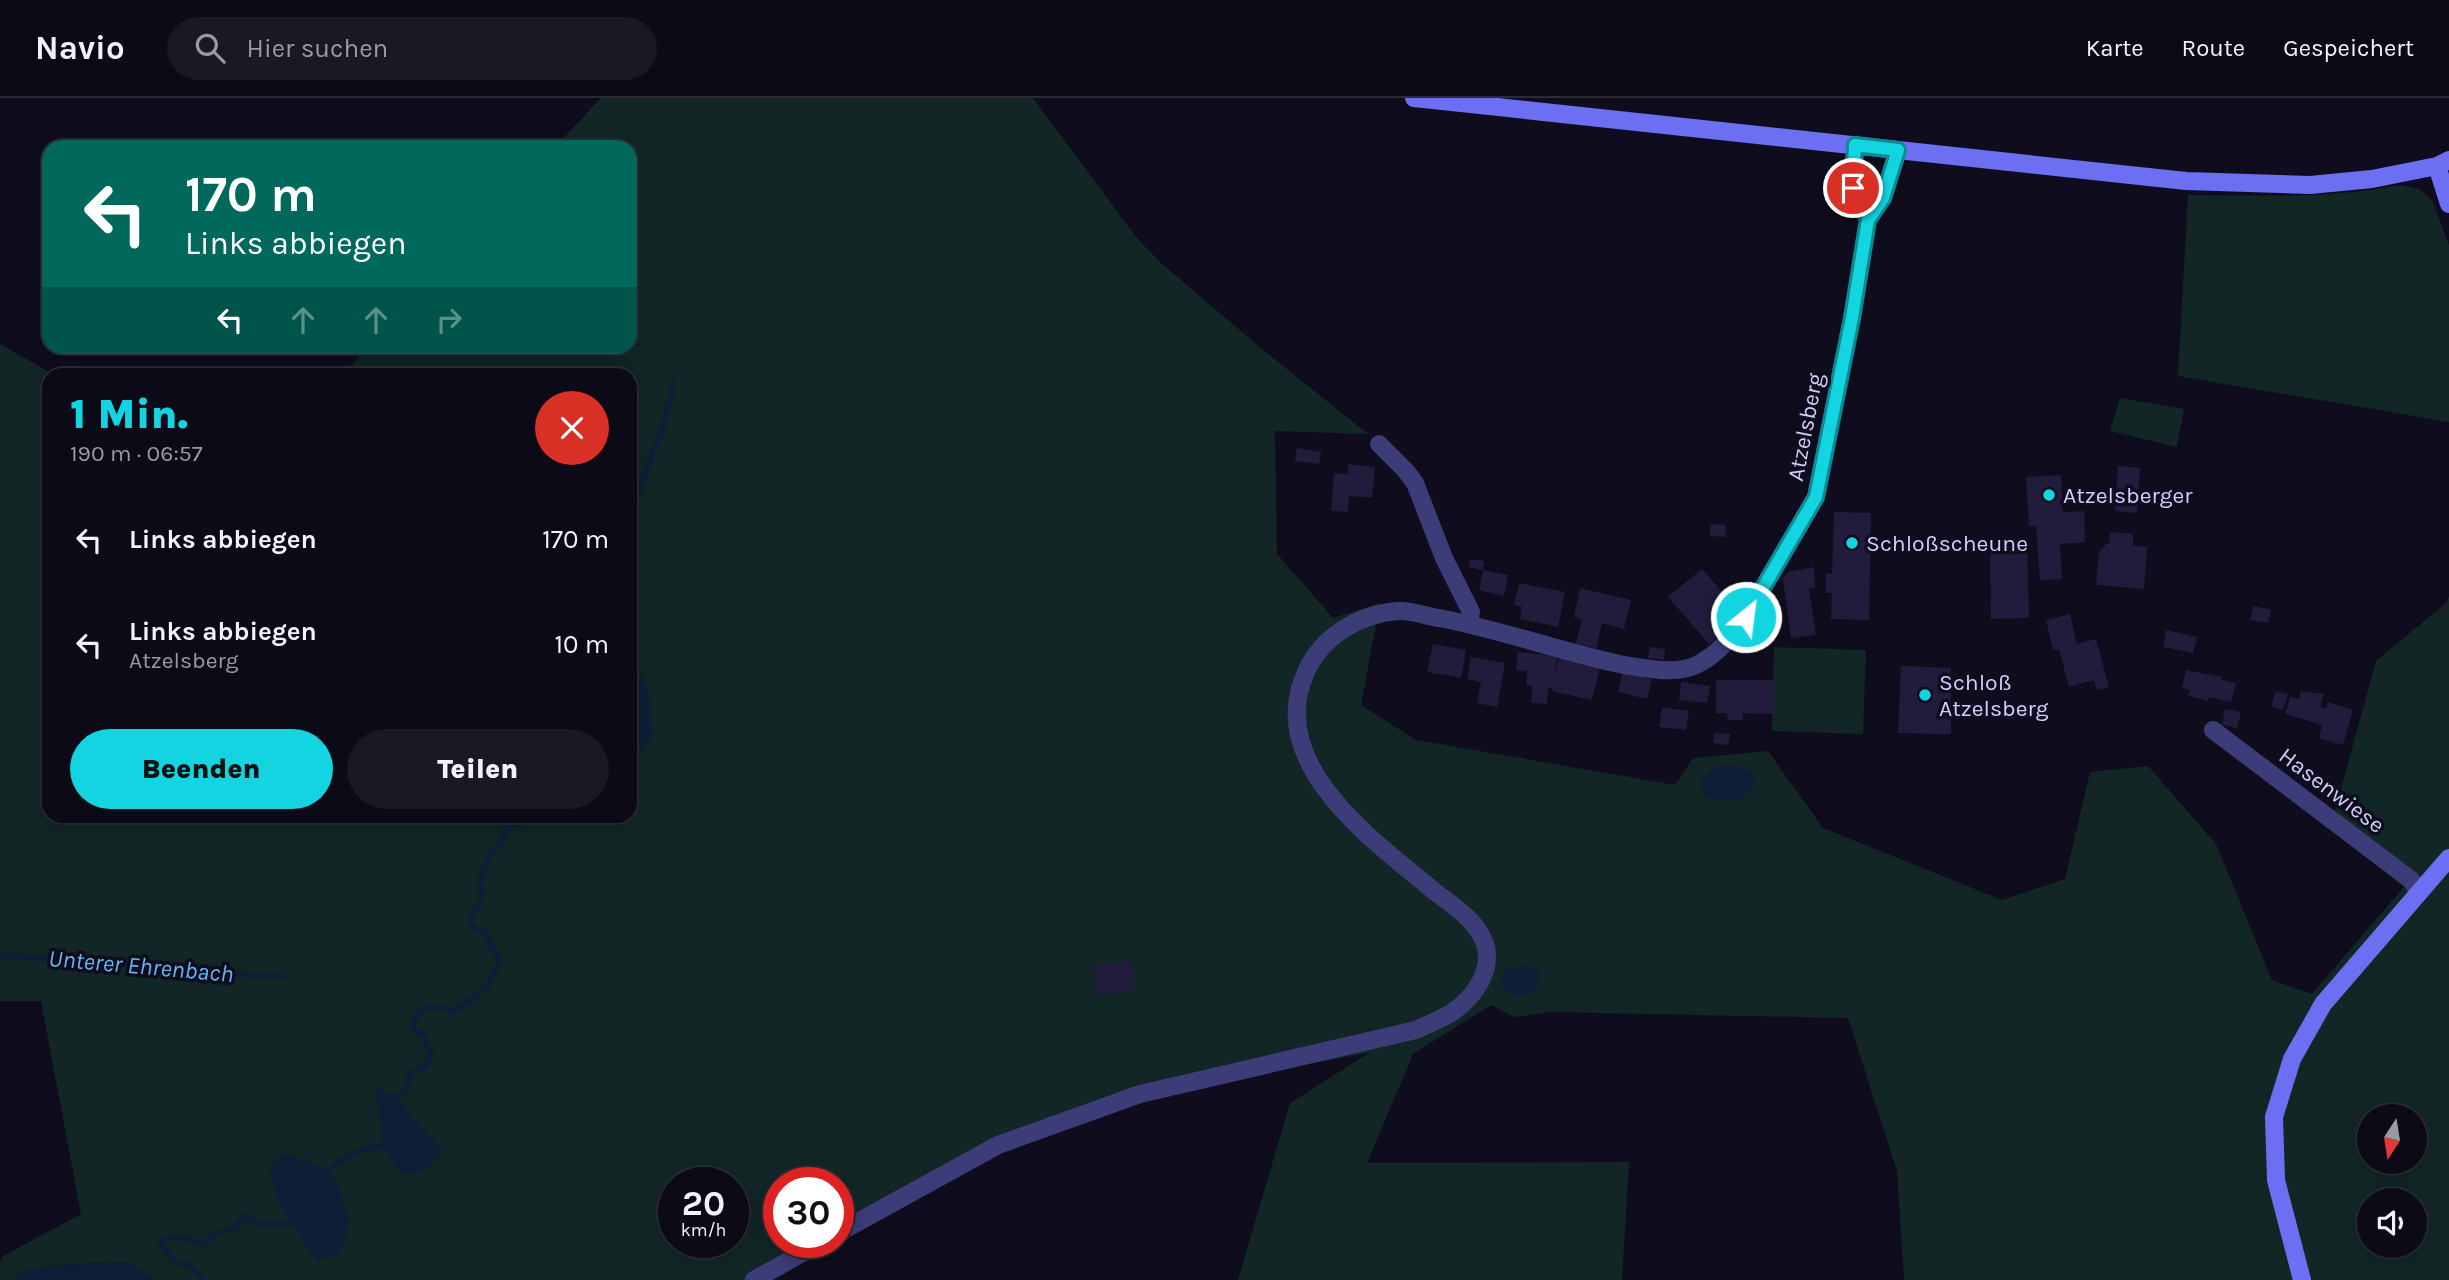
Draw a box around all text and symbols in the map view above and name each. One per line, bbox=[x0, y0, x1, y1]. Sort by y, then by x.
search box bbox=[167, 17, 657, 80]
text: Navio bbox=[35, 29, 125, 67]
icon: search bbox=[191, 29, 229, 67]
text: Hier suchen bbox=[247, 33, 388, 64]
text: Karte bbox=[2086, 34, 2144, 62]
text: Route bbox=[2182, 34, 2245, 62]
text: Gespeichert bbox=[2283, 34, 2414, 62]
pin bbox=[1823, 158, 1883, 218]
text: 170 m bbox=[185, 166, 317, 223]
icon: left bbox=[70, 168, 161, 259]
icon: arrive bbox=[1834, 169, 1872, 207]
text: Links abbiegen bbox=[185, 225, 407, 262]
icon: left bbox=[211, 301, 249, 339]
icon: ahead bbox=[284, 301, 322, 339]
icon: ahead bbox=[357, 301, 395, 339]
icon: right bbox=[430, 301, 468, 339]
street label: Atzelsberg bbox=[1782, 371, 1829, 483]
text: 1 Min. bbox=[70, 389, 188, 439]
button: close bbox=[535, 391, 609, 465]
text: 190 m · 06:57 bbox=[70, 440, 203, 467]
place label: Atzelsberger bbox=[2063, 482, 2193, 509]
marker: Atzelsberger bbox=[2041, 487, 2057, 503]
icon: left bbox=[70, 521, 108, 559]
text: Links abbiegen bbox=[129, 524, 317, 555]
text: 170 m bbox=[542, 524, 609, 555]
place label: Schloßscheune bbox=[1866, 530, 2028, 557]
marker: Schloßscheune bbox=[1844, 535, 1860, 551]
position arrow bbox=[1709, 580, 1783, 654]
text: Links abbiegen bbox=[129, 616, 317, 647]
icon: left bbox=[70, 626, 108, 664]
text: 10 m bbox=[554, 629, 609, 660]
text: Atzelsberg bbox=[129, 647, 238, 674]
place label: Schloß Atzelsberg bbox=[1939, 669, 2048, 722]
marker: Schloß Atzelsberg bbox=[1917, 687, 1933, 703]
button: Beenden bbox=[70, 729, 333, 809]
button: Teilen bbox=[347, 729, 609, 809]
street label: Hasenwiese bbox=[2274, 742, 2390, 839]
water label: Unterer Ehrenbach bbox=[47, 944, 235, 988]
north arrow bbox=[2357, 1104, 2427, 1174]
map controls bbox=[2357, 1104, 2427, 1258]
speed limit sign: 30 bbox=[763, 1167, 854, 1258]
text: 20 bbox=[682, 1183, 725, 1224]
button: sound bbox=[2357, 1188, 2427, 1258]
text: km/h bbox=[681, 1219, 726, 1241]

